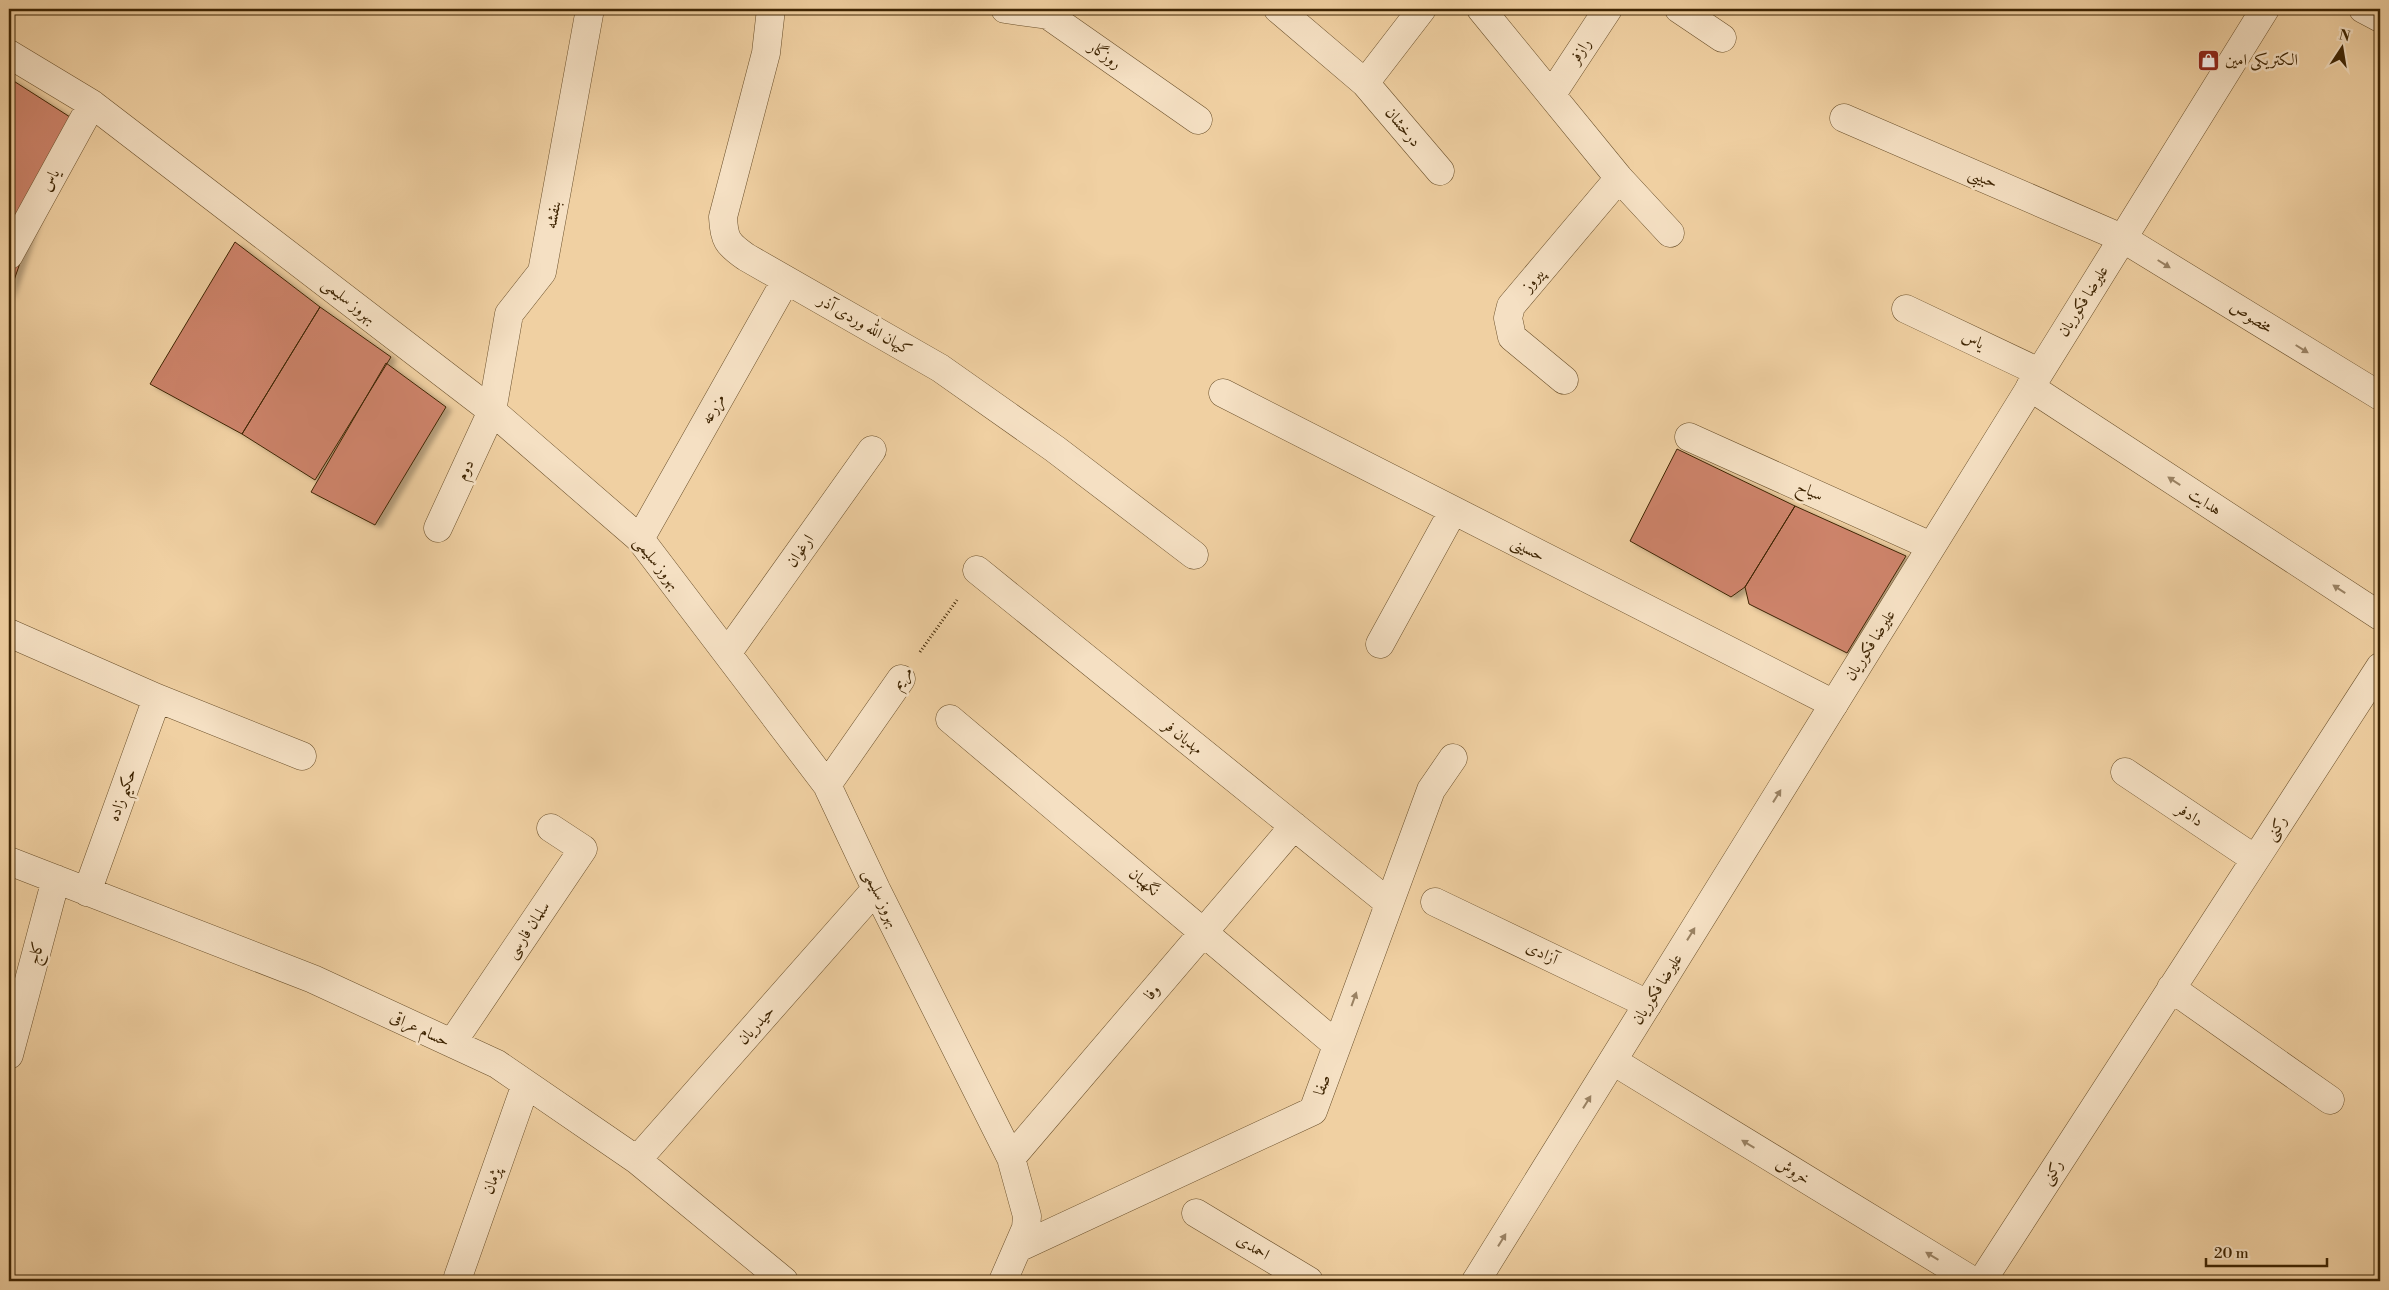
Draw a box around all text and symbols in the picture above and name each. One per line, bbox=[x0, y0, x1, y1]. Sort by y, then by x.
north arrow bbox=[2316, 22, 2366, 72]
text: N bbox=[2337, 26, 2352, 46]
street label: رازفر bbox=[1563, 34, 1596, 69]
street label: روزگار bbox=[1083, 35, 1125, 73]
shop icon: الکتریکی امین bbox=[2197, 48, 2221, 72]
place label: الکتریکی امین bbox=[2225, 50, 2298, 71]
street label: درخشان bbox=[1381, 103, 1425, 151]
street label: حبیبی bbox=[1964, 163, 2001, 196]
street label: یاس bbox=[36, 164, 65, 195]
street label: بنفشه bbox=[541, 200, 565, 230]
one-way arrow bbox=[2157, 259, 2170, 268]
street label: علیرضا فکوریان bbox=[2053, 262, 2113, 340]
street label: پیروز bbox=[1516, 263, 1550, 298]
street label: بهروز سلیمی bbox=[317, 274, 380, 329]
street label: کیهان الله وردی آذر bbox=[813, 286, 917, 360]
street label: مخصوص bbox=[2226, 296, 2276, 338]
street label: یاس bbox=[1959, 326, 1988, 354]
one-way arrow bbox=[2296, 344, 2309, 353]
street label: مزرعه bbox=[697, 390, 730, 428]
street label: دوم bbox=[452, 456, 482, 485]
street label: سیاح bbox=[1792, 476, 1827, 509]
one-way arrow bbox=[2168, 476, 2181, 486]
street label: هدایت bbox=[2185, 484, 2225, 520]
street label: ارغوان bbox=[782, 531, 818, 571]
street label: بهروز سلیمی bbox=[629, 532, 685, 594]
street label: حسینی bbox=[1507, 532, 1548, 567]
one-way arrow bbox=[2333, 585, 2346, 594]
street label: علیرضا فکوریان bbox=[1840, 606, 1900, 684]
street label: مریم bbox=[887, 662, 920, 696]
street label: مهدیان فر bbox=[1158, 714, 1207, 759]
street label: حکیم زاده bbox=[103, 766, 146, 826]
one-way arrow bbox=[1772, 789, 1782, 802]
street label: دادفر bbox=[2171, 798, 2207, 831]
street label: رکنی bbox=[2260, 812, 2292, 845]
street label: نگهبان bbox=[1125, 863, 1163, 901]
street label: بهروز سلیمی bbox=[857, 865, 904, 931]
street label: سلمان فارسی bbox=[502, 898, 555, 963]
one-way arrow bbox=[1687, 927, 1696, 941]
street label: آزادی bbox=[1523, 937, 1562, 970]
street label: کاج bbox=[23, 939, 52, 968]
street label: علیرضا فکوریان bbox=[1627, 950, 1687, 1028]
street label: وفا bbox=[1140, 980, 1164, 1004]
one-way arrow bbox=[1350, 991, 1358, 1006]
street label: حیدریان bbox=[733, 1001, 779, 1049]
street label: حسام عراقی bbox=[385, 1006, 453, 1055]
street label: صفا bbox=[1309, 1072, 1335, 1098]
one-way arrow bbox=[1583, 1095, 1592, 1108]
one-way arrow bbox=[1742, 1139, 1755, 1148]
street label: خروش bbox=[1772, 1153, 1814, 1189]
street label: رکنی bbox=[2036, 1156, 2068, 1189]
street label: پژمان bbox=[478, 1163, 507, 1197]
street label: احمدی bbox=[1233, 1229, 1273, 1265]
one-way arrow bbox=[1497, 1233, 1506, 1246]
scale bar bbox=[2206, 1235, 2328, 1267]
text: 20 m bbox=[2214, 1244, 2249, 1263]
one-way arrow bbox=[1925, 1251, 1938, 1260]

